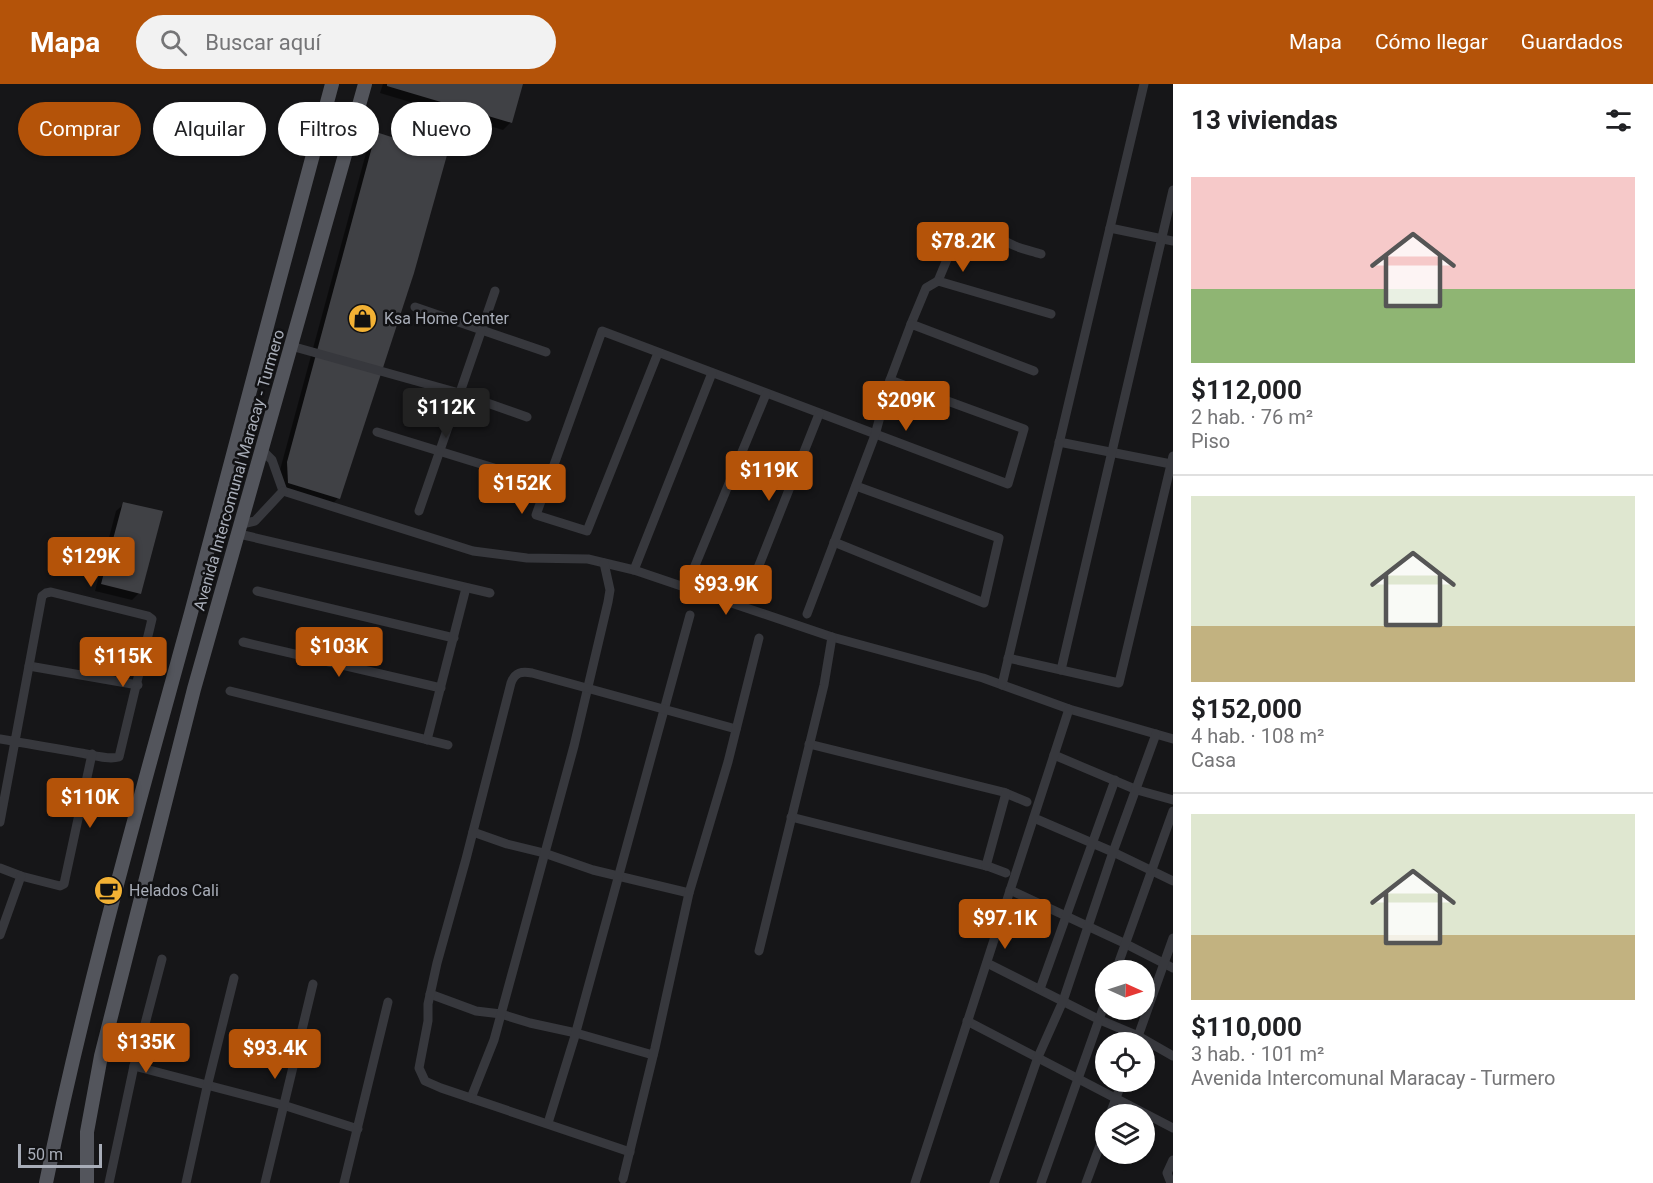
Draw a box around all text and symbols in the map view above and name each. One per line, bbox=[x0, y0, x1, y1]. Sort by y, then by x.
search box bbox=[136, 15, 556, 69]
text: Mapa bbox=[30, 26, 100, 59]
icon: search bbox=[157, 26, 190, 59]
text: Buscar aquí bbox=[205, 30, 321, 55]
text: Mapa bbox=[1289, 30, 1342, 54]
text: Cómo llegar bbox=[1375, 30, 1488, 54]
text: Guardados bbox=[1521, 30, 1623, 54]
chip: Comprar bbox=[18, 102, 141, 156]
chip: Alquilar bbox=[153, 102, 266, 156]
chip: Filtros bbox=[278, 102, 379, 156]
chip: Nuevo bbox=[391, 102, 492, 156]
icon: filters bbox=[1602, 104, 1635, 137]
text: 13 viviendas bbox=[1191, 105, 1338, 135]
icon: home bbox=[1359, 216, 1467, 324]
pin: $78.2K bbox=[914, 222, 1012, 273]
text: $78.2K bbox=[931, 229, 995, 253]
shop icon: Ksa Home Center bbox=[347, 302, 379, 334]
place label: Ksa Home Center bbox=[384, 309, 509, 328]
street label: Avenida Intercomunal Maracay - Turmero bbox=[190, 327, 288, 613]
text: $112,000 bbox=[1191, 375, 1302, 405]
pin: $209K bbox=[864, 381, 948, 432]
pin: $112K bbox=[404, 388, 488, 439]
text: $209K bbox=[877, 388, 935, 412]
text: $112K bbox=[417, 395, 475, 419]
text: 2 hab. · 76 m² bbox=[1191, 405, 1313, 429]
text: Piso bbox=[1191, 429, 1230, 453]
pin: $119K bbox=[727, 451, 811, 502]
text: $119K bbox=[740, 458, 798, 482]
pin: $152K bbox=[480, 464, 564, 515]
text: $152K bbox=[493, 471, 551, 495]
icon: home bbox=[1359, 535, 1467, 643]
pin: $129K bbox=[49, 537, 133, 588]
text: $129K bbox=[62, 544, 120, 568]
pin: $93.9K bbox=[677, 565, 775, 616]
text: $93.9K bbox=[694, 572, 758, 596]
pin: $103K bbox=[297, 627, 381, 678]
text: $103K bbox=[310, 634, 368, 658]
pin: $115K bbox=[81, 637, 165, 688]
text: $115K bbox=[94, 644, 152, 668]
text: $152,000 bbox=[1191, 694, 1302, 724]
text: 4 hab. · 108 m² bbox=[1191, 724, 1324, 748]
text: Casa bbox=[1191, 748, 1236, 772]
pin: $110K bbox=[48, 778, 132, 829]
text: $110K bbox=[61, 785, 119, 809]
icon: home bbox=[1359, 853, 1467, 961]
cafe icon: Helados Cali bbox=[92, 874, 124, 906]
place label: Helados Cali bbox=[129, 881, 219, 900]
pin: $97.1K bbox=[956, 899, 1054, 950]
text: $97.1K bbox=[973, 906, 1037, 930]
north arrow bbox=[1095, 960, 1155, 1020]
map controls bbox=[1095, 960, 1155, 1164]
text: $110,000 bbox=[1191, 1012, 1302, 1042]
pin: $135K bbox=[104, 1023, 188, 1074]
pin: $93.4K bbox=[226, 1029, 324, 1080]
text: $135K bbox=[117, 1030, 175, 1054]
button: locate bbox=[1095, 1032, 1155, 1092]
text: $93.4K bbox=[243, 1036, 307, 1060]
text: 3 hab. · 101 m² bbox=[1191, 1042, 1324, 1066]
text: Avenida Intercomunal Maracay - Turmero bbox=[1191, 1066, 1555, 1090]
button: layers bbox=[1095, 1104, 1155, 1164]
scale bar bbox=[18, 1141, 102, 1168]
text: 50 m bbox=[27, 1145, 63, 1164]

